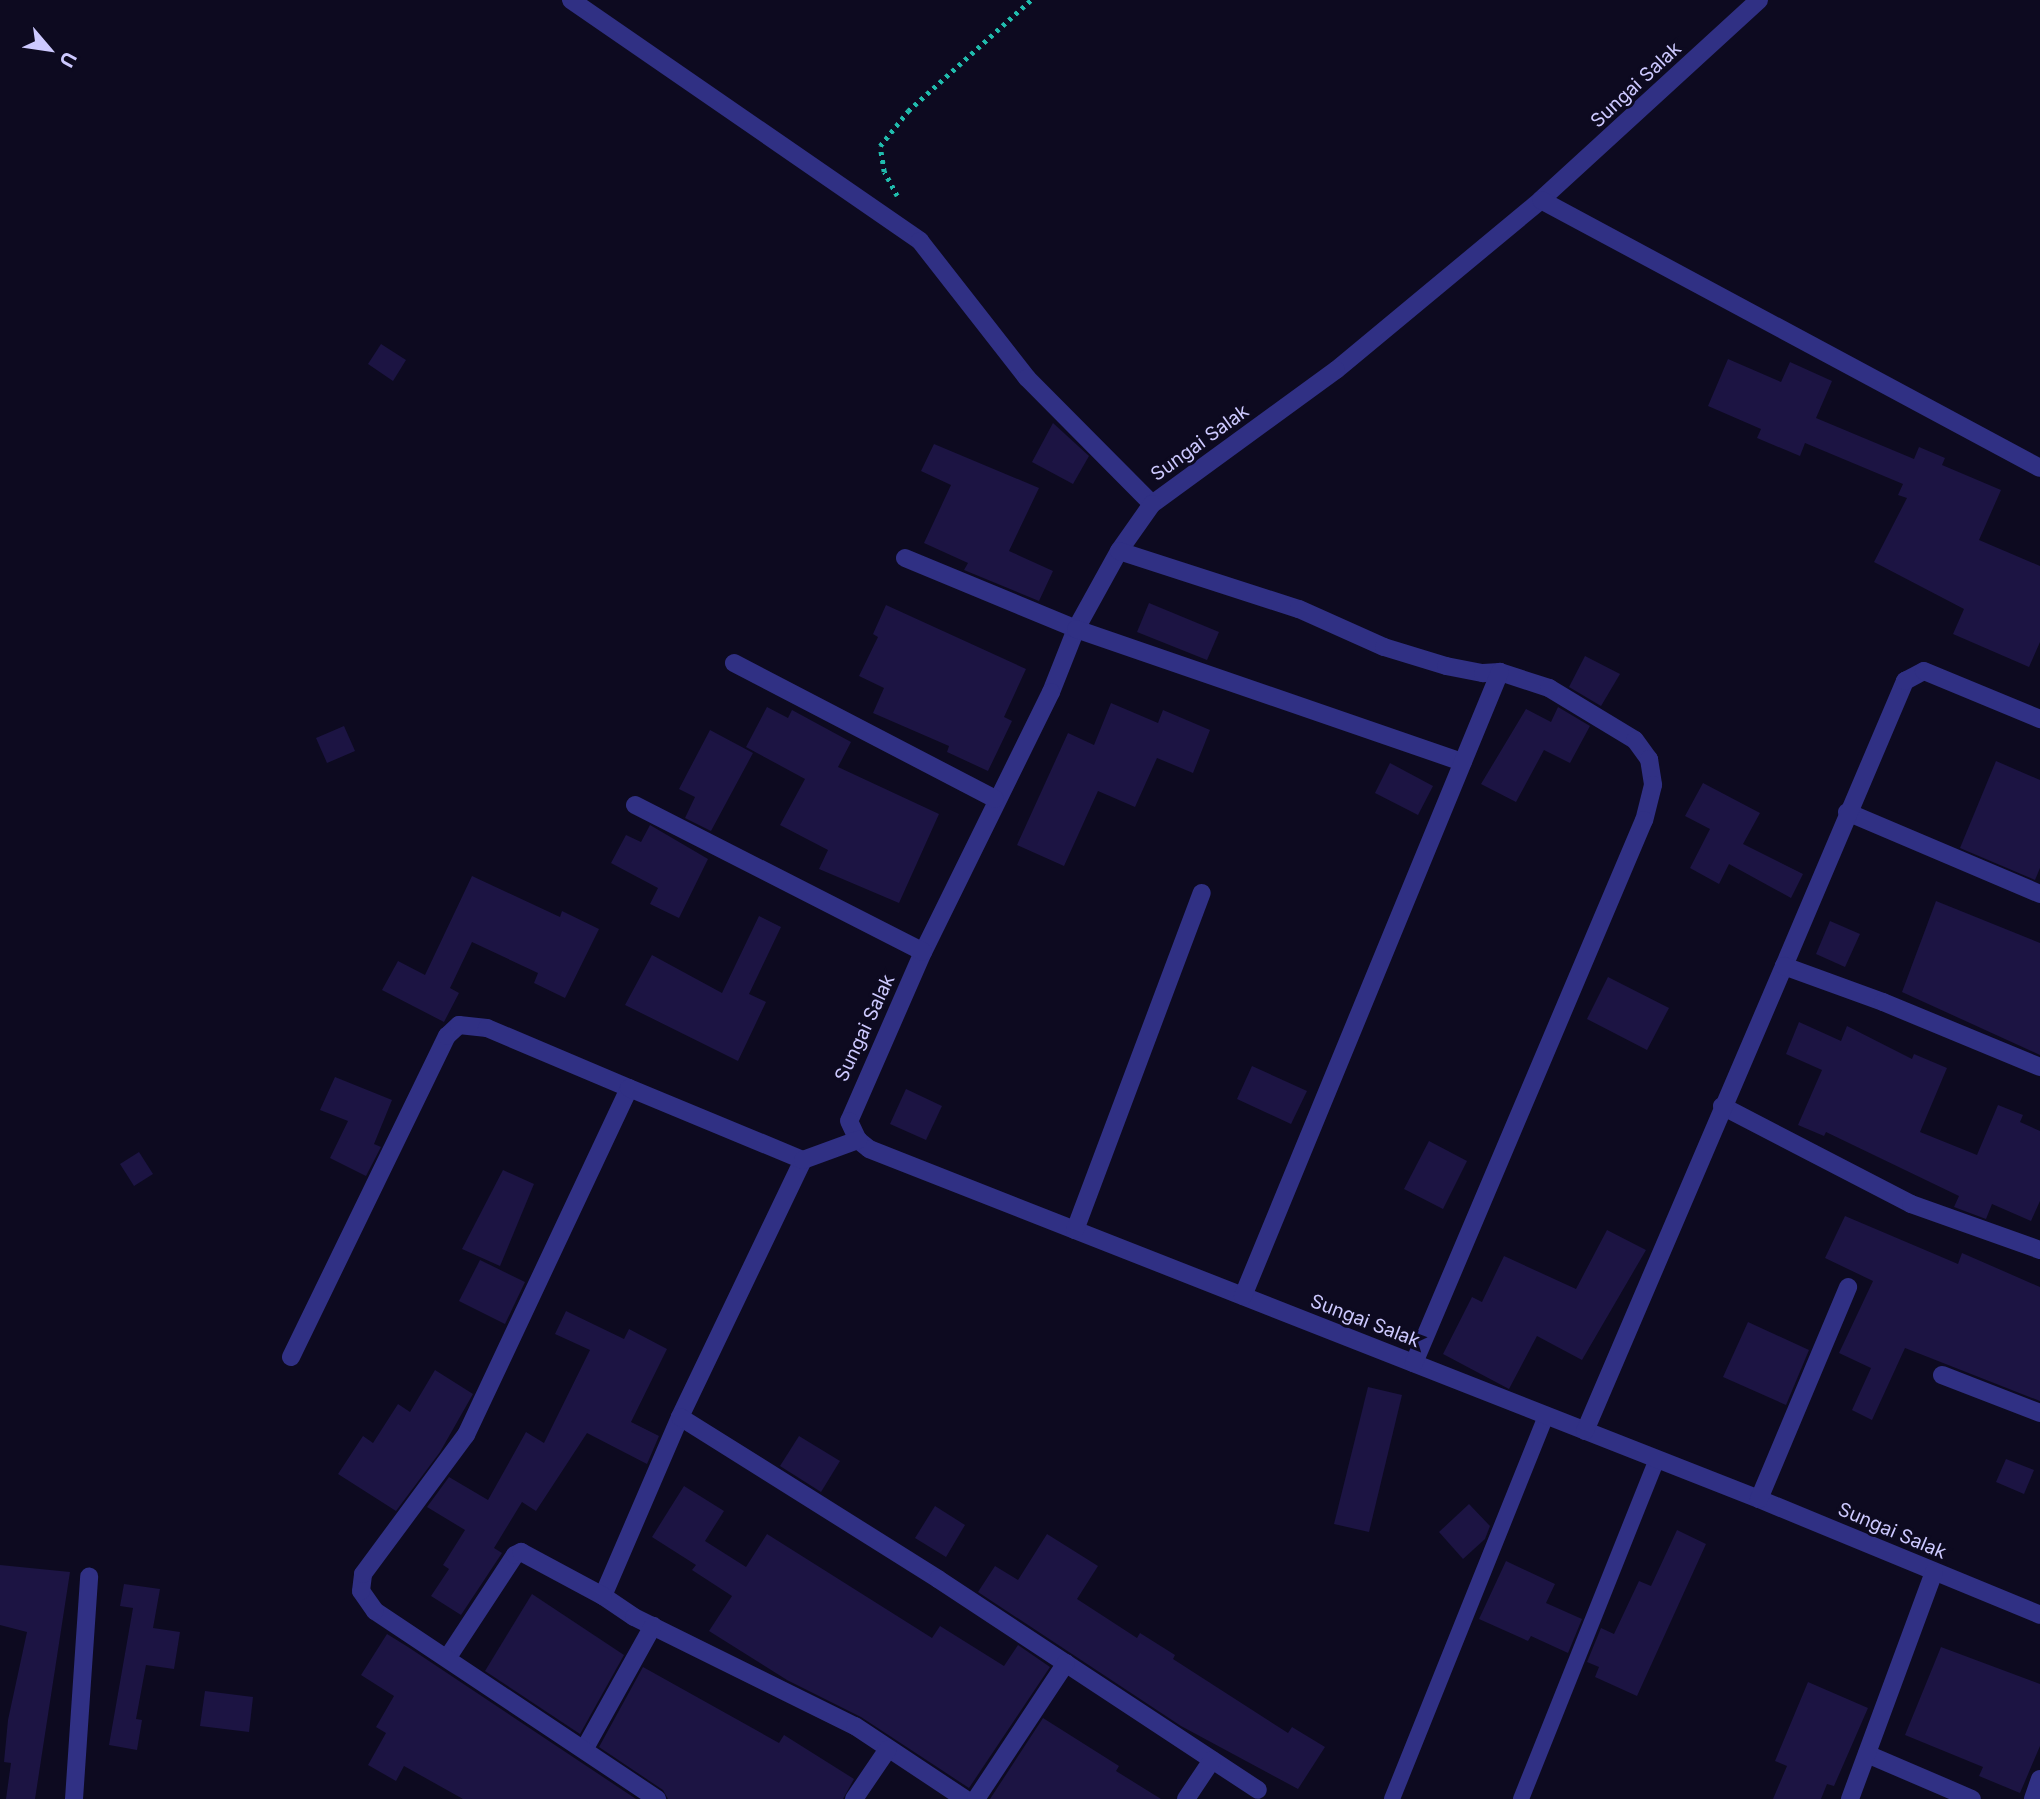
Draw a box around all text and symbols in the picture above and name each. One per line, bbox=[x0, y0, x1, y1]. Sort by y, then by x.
north arrow bbox=[14, 14, 84, 84]
street label: Sungai Salak bbox=[1586, 37, 1686, 133]
text: U bbox=[54, 48, 81, 71]
street label: Sungai Salak bbox=[1147, 400, 1253, 486]
street label: Sungai Salak bbox=[830, 971, 900, 1085]
street label: Sungai Salak bbox=[1307, 1290, 1423, 1352]
street label: Sungai Salak bbox=[1834, 1498, 1950, 1564]

